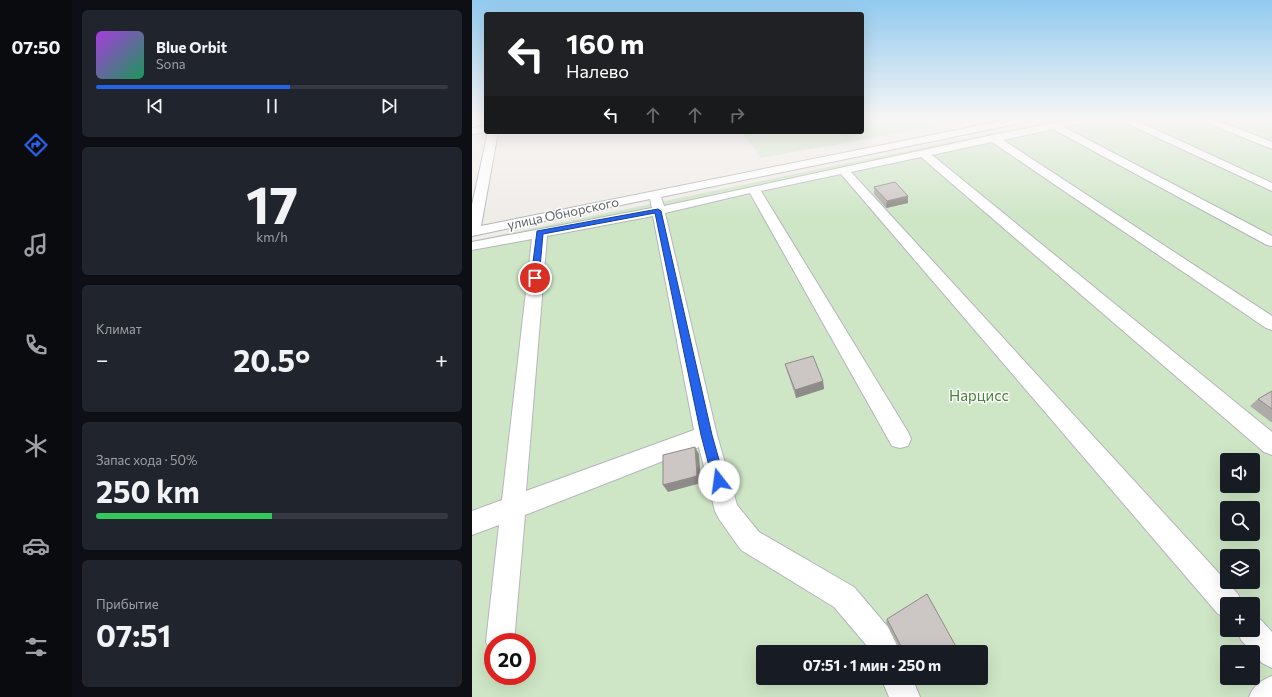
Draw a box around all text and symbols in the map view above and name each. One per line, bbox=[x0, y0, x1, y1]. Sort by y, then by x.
text: 160 m bbox=[566, 26, 644, 60]
icon: left bbox=[500, 28, 552, 80]
text: 07:50 bbox=[12, 36, 60, 58]
text: Blue Orbit bbox=[156, 38, 227, 56]
text: Sona bbox=[156, 56, 186, 72]
text: Налево bbox=[566, 60, 629, 82]
icon: previous bbox=[144, 95, 166, 117]
icon: pause bbox=[261, 95, 283, 117]
icon: next bbox=[378, 95, 400, 117]
icon: left bbox=[600, 104, 622, 126]
icon: ahead bbox=[642, 104, 664, 126]
icon: ahead bbox=[684, 104, 706, 126]
icon: right bbox=[726, 104, 748, 126]
icon: directions bbox=[22, 131, 50, 159]
text: 17 bbox=[246, 171, 298, 235]
street label: улица Обнорского bbox=[506, 193, 620, 233]
text: km/h bbox=[256, 229, 288, 245]
icon: music bbox=[22, 231, 50, 259]
pin bbox=[518, 261, 552, 295]
icon: arrive bbox=[524, 267, 546, 289]
text: Климат bbox=[96, 321, 142, 337]
icon: phone bbox=[22, 331, 50, 359]
text: 20.5° bbox=[233, 341, 310, 378]
text: − bbox=[96, 346, 109, 373]
text: + bbox=[435, 346, 448, 373]
park label: Нарцисс bbox=[949, 386, 1009, 404]
icon: climate bbox=[22, 432, 50, 460]
text: Запас хода · 50% bbox=[96, 452, 197, 468]
map controls bbox=[1220, 453, 1260, 685]
button: sound bbox=[1220, 453, 1260, 493]
position arrow bbox=[698, 460, 740, 502]
text: 250 km bbox=[96, 472, 200, 509]
button: search bbox=[1220, 501, 1260, 541]
icon: car bbox=[22, 532, 50, 560]
button: layers bbox=[1220, 549, 1260, 589]
text: Прибытие bbox=[96, 596, 159, 612]
button: + bbox=[1220, 597, 1260, 637]
text: 07:51 bbox=[96, 616, 171, 653]
icon: filters bbox=[22, 633, 50, 661]
speed limit sign: 20 bbox=[484, 633, 536, 685]
button: − bbox=[1220, 645, 1260, 685]
text: 07:51 · 1 мин · 250 m bbox=[803, 656, 941, 674]

